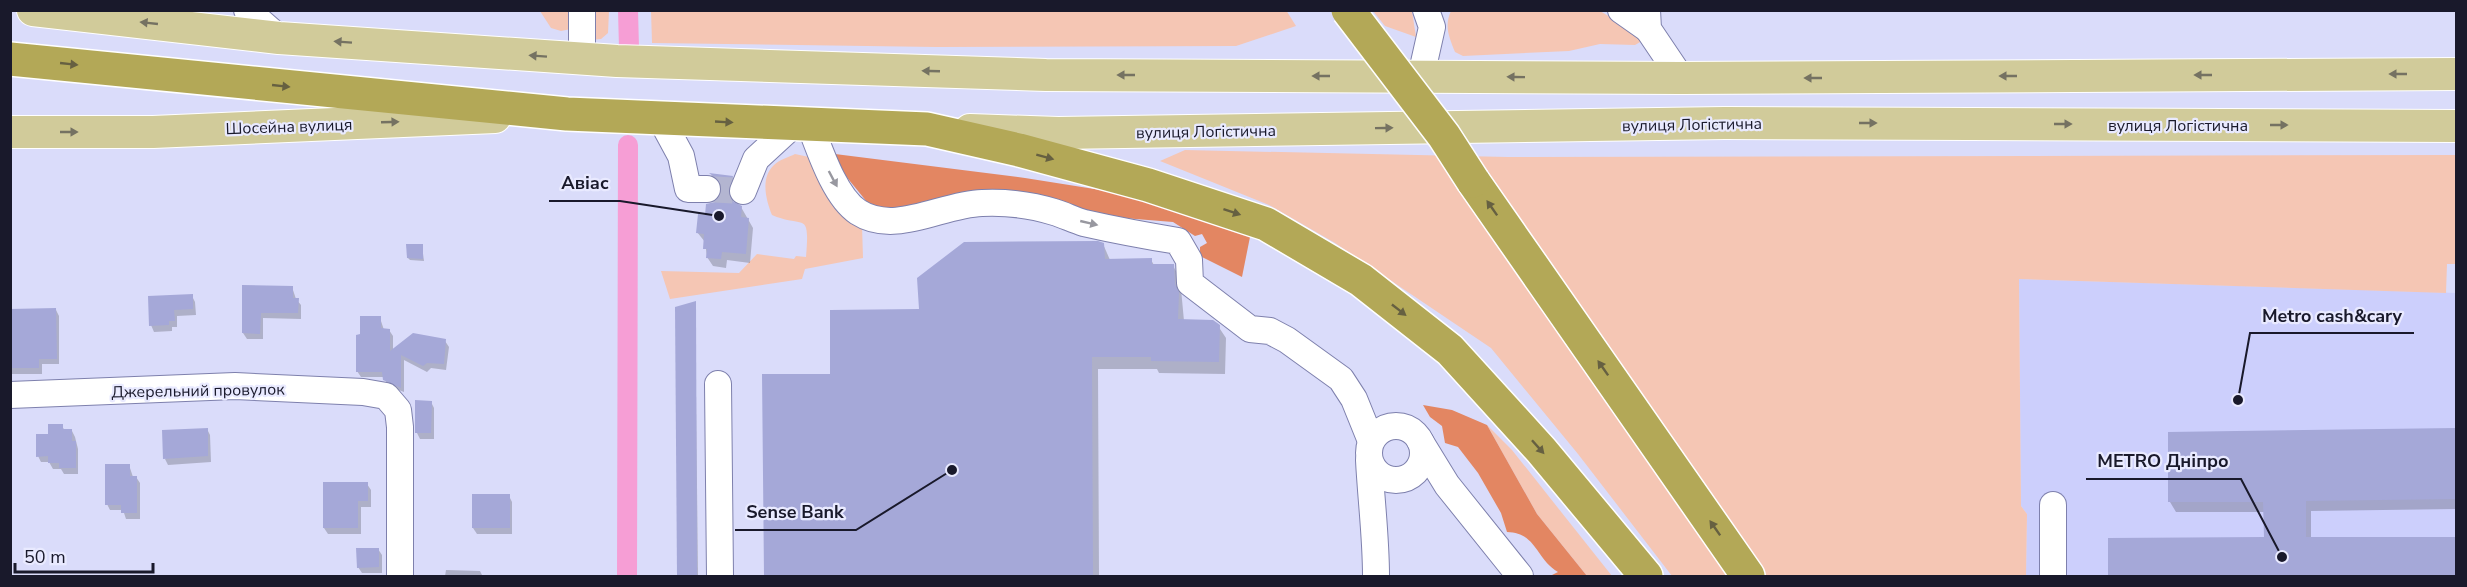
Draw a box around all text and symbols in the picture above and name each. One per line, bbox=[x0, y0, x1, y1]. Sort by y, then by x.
one-way arrow bbox=[140, 18, 159, 28]
one-way arrow bbox=[334, 37, 353, 47]
one-way arrow bbox=[528, 51, 547, 61]
one-way arrow bbox=[59, 59, 78, 69]
one-way arrow bbox=[921, 66, 940, 76]
one-way arrow bbox=[2389, 69, 2408, 79]
one-way arrow bbox=[1116, 70, 1135, 80]
one-way arrow bbox=[2194, 70, 2213, 80]
one-way arrow bbox=[1311, 71, 1330, 81]
one-way arrow bbox=[1999, 71, 2018, 81]
one-way arrow bbox=[1506, 72, 1525, 82]
one-way arrow bbox=[1804, 73, 1823, 82]
one-way arrow bbox=[272, 81, 291, 91]
street label: вулиця Логістична bbox=[1622, 113, 1762, 137]
street label: Шосейна вулиця bbox=[225, 114, 353, 140]
street label: вулиця Логістична bbox=[2108, 115, 2248, 137]
one-way arrow bbox=[380, 117, 399, 126]
one-way arrow bbox=[715, 117, 734, 126]
one-way arrow bbox=[1858, 119, 1877, 128]
one-way arrow bbox=[2053, 119, 2072, 129]
street label: вулиця Логістична bbox=[1136, 120, 1276, 144]
one-way arrow bbox=[2269, 120, 2288, 130]
one-way arrow bbox=[1375, 123, 1394, 133]
one-way arrow bbox=[59, 127, 78, 137]
one-way arrow bbox=[1036, 153, 1054, 162]
callout: Авіас bbox=[549, 165, 620, 201]
text: Авіас bbox=[561, 171, 609, 195]
one-way arrow bbox=[828, 171, 838, 188]
one-way arrow bbox=[1486, 201, 1498, 217]
one-way arrow bbox=[1223, 208, 1241, 218]
one-way arrow bbox=[1080, 219, 1099, 228]
callout: Metro cash&cary bbox=[2250, 297, 2414, 333]
one-way arrow bbox=[1392, 304, 1407, 316]
text: Metro cash&cary bbox=[2262, 304, 2403, 328]
one-way arrow bbox=[1597, 361, 1609, 377]
street label: Джерельний провулок bbox=[111, 378, 285, 404]
one-way arrow bbox=[1531, 439, 1545, 454]
callout: METRO Дніпро bbox=[2086, 443, 2241, 479]
text: METRO Дніпро bbox=[2097, 449, 2229, 473]
callout: Sense Bank bbox=[735, 494, 856, 530]
text: Sense Bank bbox=[746, 500, 844, 524]
one-way arrow bbox=[1709, 521, 1721, 537]
scale bar bbox=[15, 536, 153, 574]
text: 50 m bbox=[24, 545, 66, 569]

